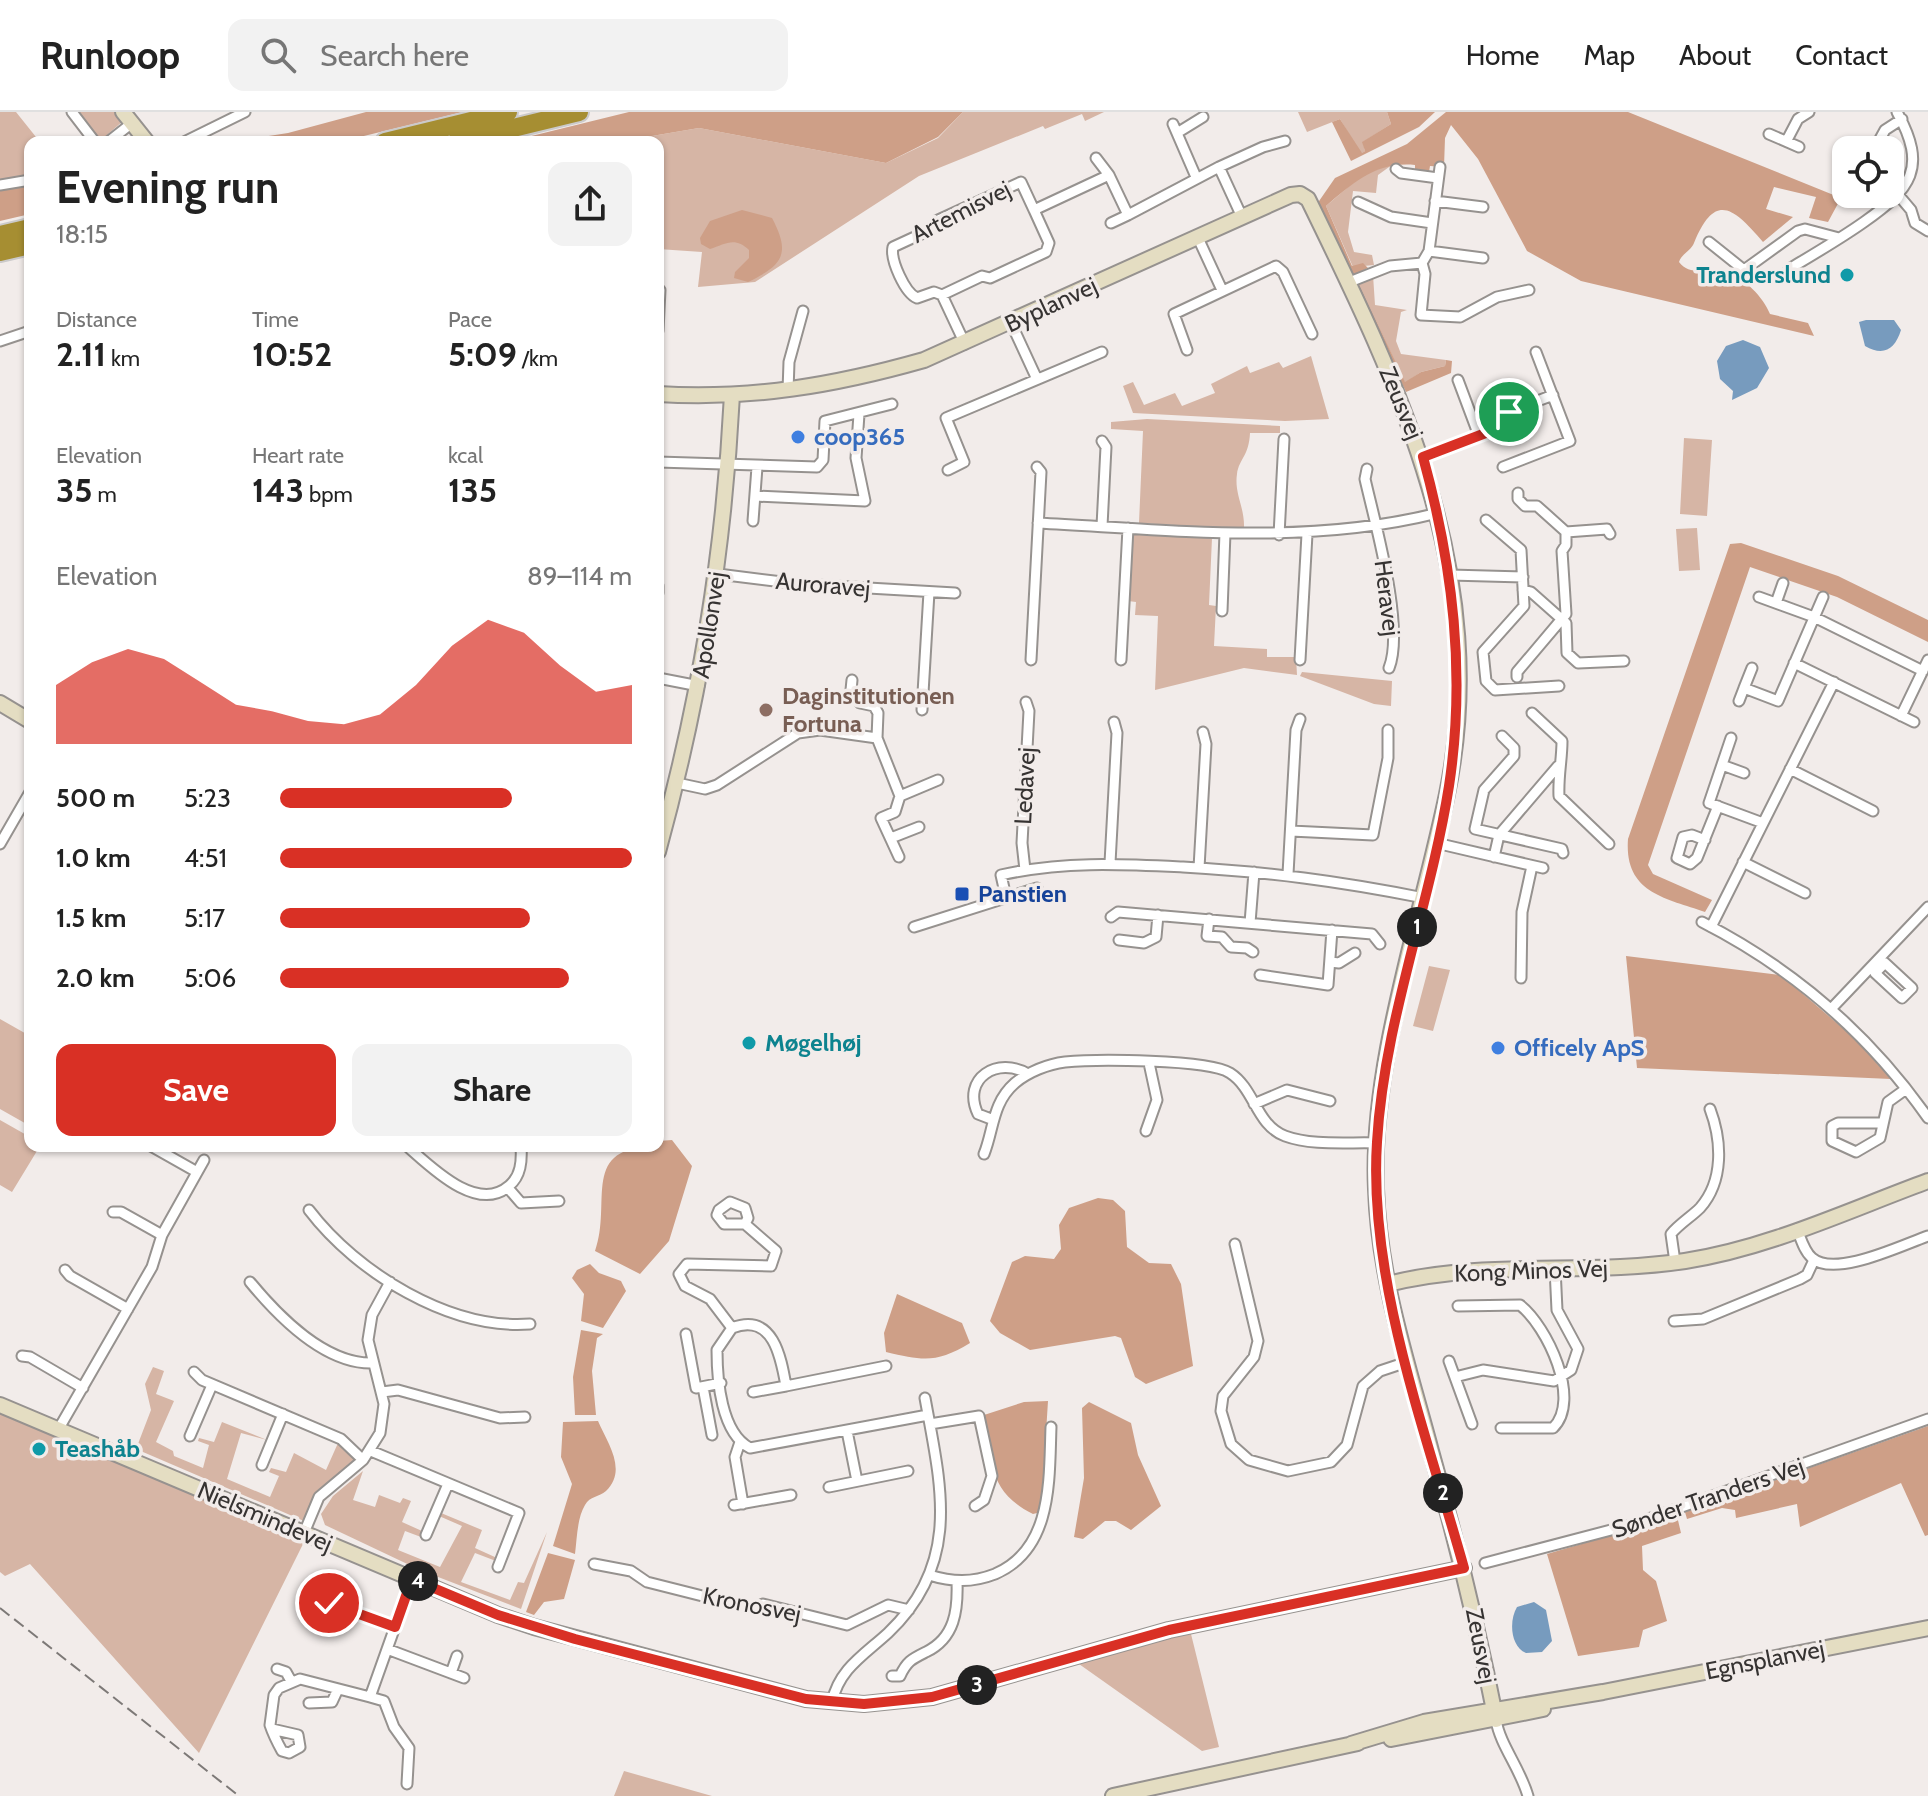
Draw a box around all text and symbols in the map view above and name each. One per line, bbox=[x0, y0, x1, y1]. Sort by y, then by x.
search box bbox=[228, 19, 788, 91]
text: Runloop bbox=[40, 32, 180, 79]
icon: search bbox=[256, 33, 300, 77]
text: Search here bbox=[320, 37, 469, 74]
text: Home bbox=[1466, 38, 1539, 72]
text: Map bbox=[1583, 38, 1635, 72]
text: About bbox=[1679, 38, 1751, 72]
text: Contact bbox=[1795, 38, 1888, 72]
map controls bbox=[1832, 136, 1904, 208]
button: locate bbox=[1832, 136, 1904, 208]
text: Evening run bbox=[56, 161, 279, 214]
button: share bbox=[548, 162, 632, 246]
street label: Artemisvej bbox=[906, 174, 1015, 249]
text: 18:15 bbox=[56, 218, 108, 250]
place label: Tranderslund bbox=[1696, 260, 1831, 289]
marker: Tranderslund bbox=[1838, 266, 1856, 284]
street label: Byplanvej bbox=[1000, 271, 1102, 339]
text: Distance bbox=[56, 306, 137, 333]
text: Time bbox=[252, 306, 299, 333]
text: Pace bbox=[448, 306, 492, 333]
text: 2.11 bbox=[56, 333, 106, 375]
text: 10:52 bbox=[252, 333, 332, 375]
text: 5:09 bbox=[448, 333, 517, 375]
text: km bbox=[106, 345, 140, 372]
text: /km bbox=[517, 345, 558, 372]
street label: Zeusvej bbox=[1373, 362, 1430, 444]
pin bbox=[1475, 378, 1543, 446]
icon: arrive bbox=[1487, 390, 1531, 434]
place label: coop365 bbox=[814, 422, 905, 451]
marker: coop365 bbox=[789, 428, 807, 446]
text: Elevation bbox=[56, 442, 142, 469]
text: Heart rate bbox=[252, 442, 344, 469]
text: kcal bbox=[448, 442, 483, 469]
text: 35 bbox=[56, 469, 93, 511]
text: 143 bbox=[252, 469, 304, 511]
text: 135 bbox=[448, 469, 497, 511]
text: m bbox=[93, 481, 117, 508]
text: bpm bbox=[304, 481, 353, 508]
street label: Heravej bbox=[1368, 558, 1407, 638]
text: Elevation bbox=[56, 560, 158, 592]
text: 89–114 m bbox=[527, 560, 632, 592]
street label: Auroravej bbox=[774, 566, 872, 603]
street label: Apollonvej bbox=[686, 569, 731, 680]
place label: Daginstitutionen Fortuna bbox=[782, 681, 955, 738]
marker: Daginstitutionen Fortuna bbox=[757, 701, 775, 719]
street label: Ledavej bbox=[1008, 747, 1041, 825]
text: 500 m bbox=[56, 782, 135, 814]
text: 5:23 bbox=[184, 782, 231, 814]
text: 1.0 km bbox=[56, 842, 131, 874]
text: 4:51 bbox=[184, 842, 227, 874]
place label: Panstien bbox=[978, 879, 1067, 908]
marker: Panstien bbox=[953, 885, 971, 903]
text: 1.5 km bbox=[56, 902, 126, 934]
text: 5:17 bbox=[184, 902, 225, 934]
pin: 1 bbox=[1397, 907, 1437, 947]
text: 1 bbox=[1413, 913, 1421, 940]
text: 2.0 km bbox=[56, 962, 135, 994]
text: 5:06 bbox=[184, 962, 236, 994]
place label: Møgelhøj bbox=[765, 1028, 862, 1057]
place label: Officely ApS bbox=[1514, 1033, 1644, 1062]
marker: Møgelhøj bbox=[740, 1034, 758, 1052]
marker: Officely ApS bbox=[1489, 1039, 1507, 1057]
button: Save bbox=[56, 1044, 336, 1136]
button: Share bbox=[352, 1044, 632, 1136]
street label: Kong Minos Vej bbox=[1454, 1253, 1608, 1288]
place label: Teashåb bbox=[55, 1434, 140, 1463]
marker: Teashåb bbox=[30, 1440, 48, 1458]
street label: Sønder Tranders Vej bbox=[1608, 1451, 1808, 1544]
pin: 2 bbox=[1423, 1473, 1463, 1513]
street label: Nielsmindevej bbox=[193, 1475, 337, 1558]
text: 2 bbox=[1437, 1479, 1449, 1506]
pin: 4 bbox=[398, 1561, 438, 1601]
text: 4 bbox=[411, 1567, 425, 1594]
pin bbox=[295, 1569, 363, 1637]
icon: check bbox=[307, 1581, 351, 1625]
street label: Kronosvej bbox=[700, 1581, 804, 1628]
street label: Zeusvej bbox=[1460, 1606, 1503, 1686]
street label: Egnsplanvej bbox=[1703, 1634, 1827, 1685]
pin: 3 bbox=[957, 1665, 997, 1705]
text: 3 bbox=[971, 1671, 983, 1698]

